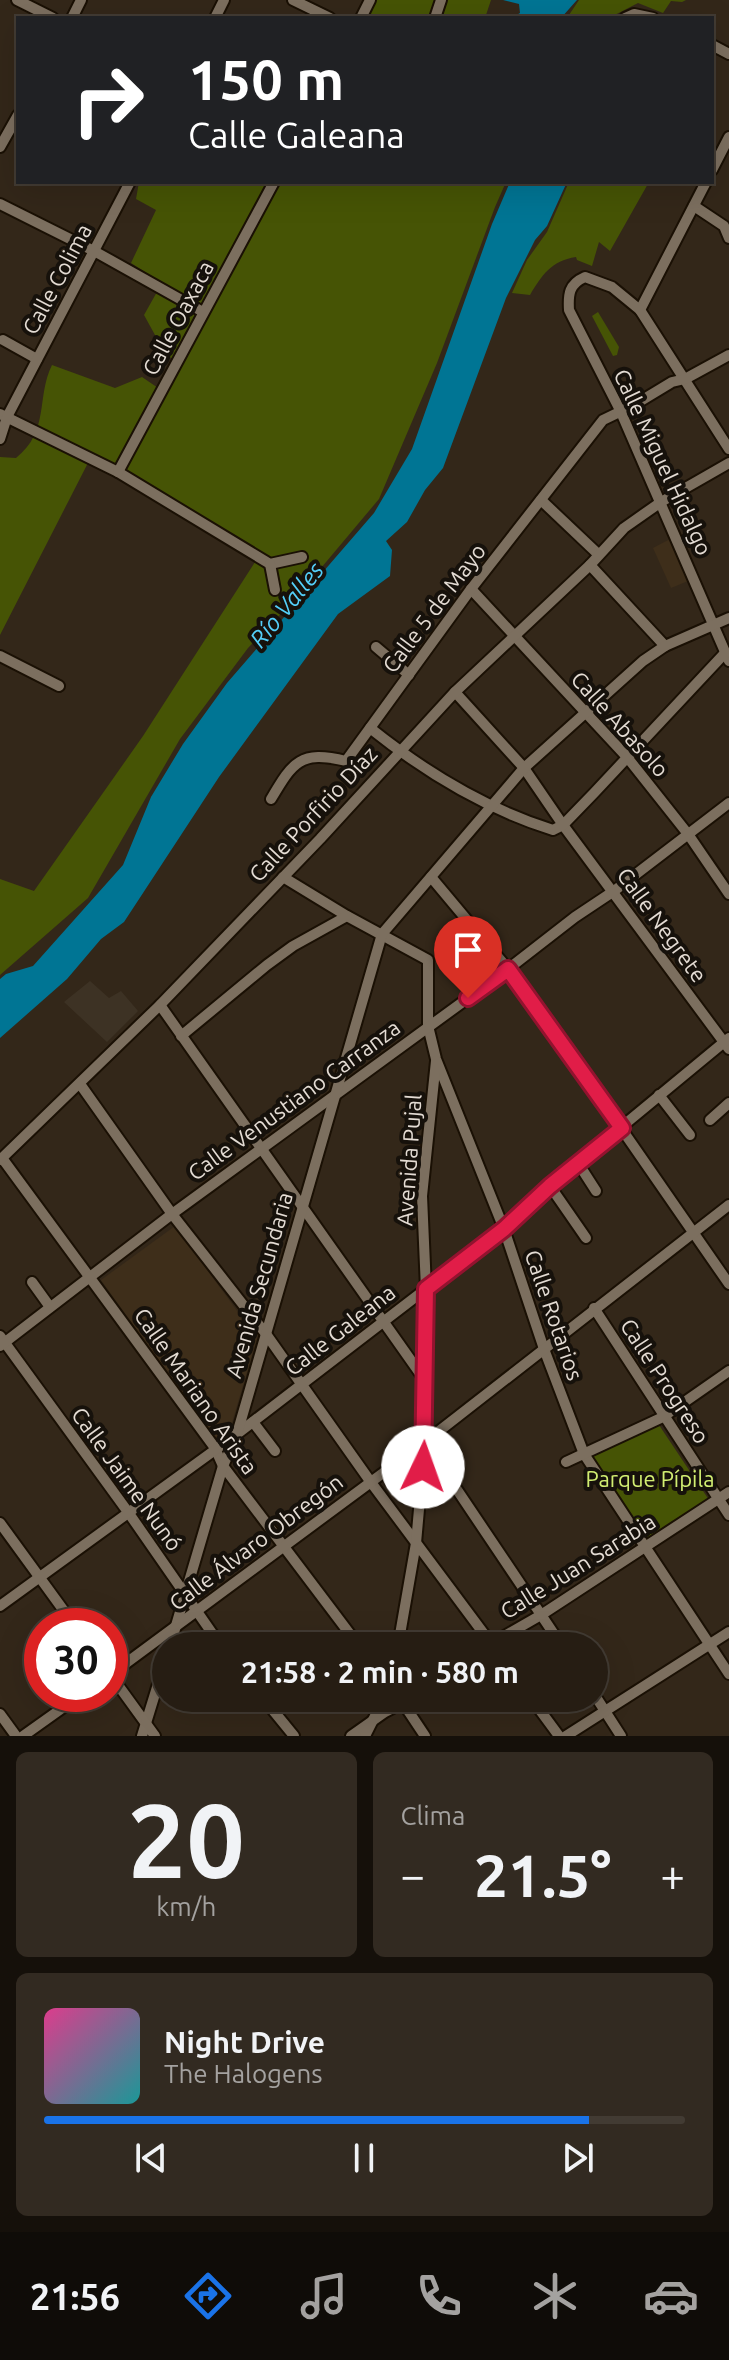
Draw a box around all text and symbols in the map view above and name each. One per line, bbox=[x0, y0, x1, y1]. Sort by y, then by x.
icon: right bbox=[56, 48, 160, 152]
text: 150 m bbox=[188, 48, 344, 111]
text: Calle Galeana bbox=[188, 114, 405, 155]
street label: Calle Colima bbox=[17, 219, 96, 338]
street label: Calle Oaxaca bbox=[137, 256, 218, 379]
street label: Calle Miguel Hidalgo bbox=[609, 365, 718, 559]
street label: Calle 5 de Mayo bbox=[377, 538, 490, 677]
water label: Río Valles bbox=[244, 557, 329, 653]
street label: Calle Abasolo bbox=[567, 666, 674, 781]
street label: Calle Porfirio Díaz bbox=[244, 741, 382, 886]
street label: Calle Negrete bbox=[613, 863, 712, 987]
pin bbox=[434, 916, 502, 998]
icon: arrive bbox=[446, 928, 490, 972]
street label: Calle Venustiano Carranza bbox=[183, 1014, 405, 1185]
street label: Avenida Pujal bbox=[391, 1093, 426, 1227]
street label: Avenida Secundaria bbox=[220, 1189, 297, 1381]
street label: Calle Rotarios bbox=[521, 1246, 588, 1383]
street label: Calle Galeana bbox=[280, 1279, 400, 1380]
street label: Calle Mariano Arista bbox=[130, 1303, 263, 1479]
street label: Calle Progreso bbox=[616, 1314, 715, 1448]
street label: Calle Jaime Nunó bbox=[67, 1402, 188, 1555]
position arrow bbox=[381, 1425, 465, 1509]
park label: Parque Pípila bbox=[585, 1466, 715, 1491]
street label: Calle Álvaro Obregón bbox=[164, 1468, 347, 1615]
street label: Calle Juan Sarabia bbox=[496, 1508, 660, 1623]
speed limit sign: 30 bbox=[24, 1608, 128, 1712]
text: 21:58 · 2 min · 580 m bbox=[241, 1655, 519, 1689]
text: 20 bbox=[128, 1781, 245, 1898]
text: Clima bbox=[401, 1801, 465, 1830]
text: 21.5° bbox=[474, 1841, 611, 1908]
text: − bbox=[401, 1850, 425, 1899]
text: + bbox=[660, 1850, 685, 1899]
text: km/h bbox=[156, 1892, 216, 1921]
text: Night Drive bbox=[164, 2025, 325, 2059]
text: The Halogens bbox=[164, 2059, 323, 2088]
icon: previous bbox=[129, 2136, 173, 2180]
icon: pause bbox=[342, 2136, 386, 2180]
icon: next bbox=[556, 2136, 600, 2180]
icon: directions bbox=[180, 2268, 236, 2324]
icon: music bbox=[296, 2268, 352, 2324]
icon: phone bbox=[411, 2268, 467, 2324]
icon: climate bbox=[527, 2268, 583, 2324]
icon: car bbox=[643, 2268, 699, 2324]
text: 21:56 bbox=[30, 2276, 120, 2317]

